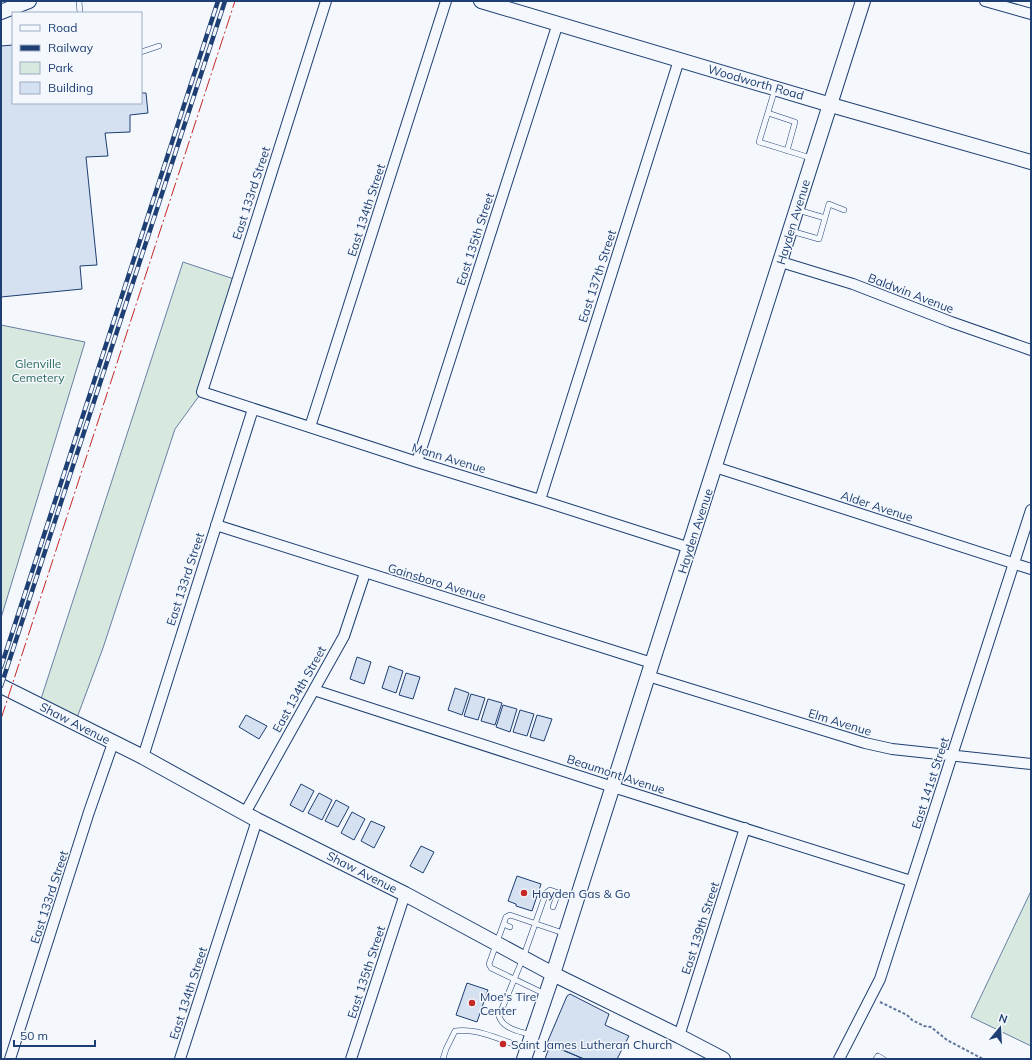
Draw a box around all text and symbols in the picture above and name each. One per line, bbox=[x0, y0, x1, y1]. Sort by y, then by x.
legend bbox=[12, 12, 142, 104]
text: Road bbox=[48, 20, 77, 35]
text: Railway bbox=[48, 40, 94, 55]
text: Park bbox=[48, 60, 74, 75]
street label: Woodworth Road bbox=[706, 61, 806, 103]
text: Building bbox=[48, 80, 93, 95]
street label: East 133rd Street bbox=[229, 145, 273, 241]
street label: East 134th Street bbox=[344, 162, 388, 258]
street label: Hayden Avenue bbox=[773, 178, 813, 266]
street label: East 135th Street bbox=[453, 191, 497, 287]
street label: East 137th Street bbox=[575, 228, 619, 324]
street label: Baldwin Avenue bbox=[866, 270, 956, 316]
park label: Glenville Cemetery bbox=[11, 356, 65, 385]
street label: Mann Avenue bbox=[410, 440, 488, 476]
street label: Hayden Avenue bbox=[674, 487, 716, 575]
street label: Alder Avenue bbox=[839, 487, 915, 525]
street label: East 133rd Street bbox=[163, 531, 207, 627]
street label: Gainsboro Avenue bbox=[386, 560, 488, 604]
street label: East 134th Street bbox=[269, 643, 329, 735]
street label: Shaw Avenue bbox=[37, 699, 113, 747]
street label: Elm Avenue bbox=[807, 705, 873, 739]
street label: East 141st Street bbox=[908, 735, 952, 831]
street label: Beaumont Avenue bbox=[565, 751, 667, 797]
street label: Shaw Avenue bbox=[324, 848, 400, 896]
street label: East 133rd Street bbox=[27, 849, 71, 945]
street label: East 139th Street bbox=[678, 880, 722, 976]
place label: Hayden Gas & Go bbox=[532, 886, 631, 901]
marker: Hayden Gas & Go bbox=[519, 888, 529, 898]
street label: East 135th Street bbox=[344, 924, 388, 1020]
street label: East 134th Street bbox=[166, 945, 210, 1041]
place label: Moe's Tire Center bbox=[480, 989, 536, 1018]
marker: Moe's Tire Center bbox=[467, 998, 477, 1008]
north arrow bbox=[980, 1008, 1020, 1048]
text: N bbox=[997, 1011, 1009, 1026]
scale bar bbox=[14, 1022, 95, 1048]
text: 50 m bbox=[20, 1028, 48, 1043]
place label: Saint James Lutheran Church bbox=[511, 1037, 672, 1052]
marker: Saint James Lutheran Church bbox=[498, 1039, 508, 1049]

